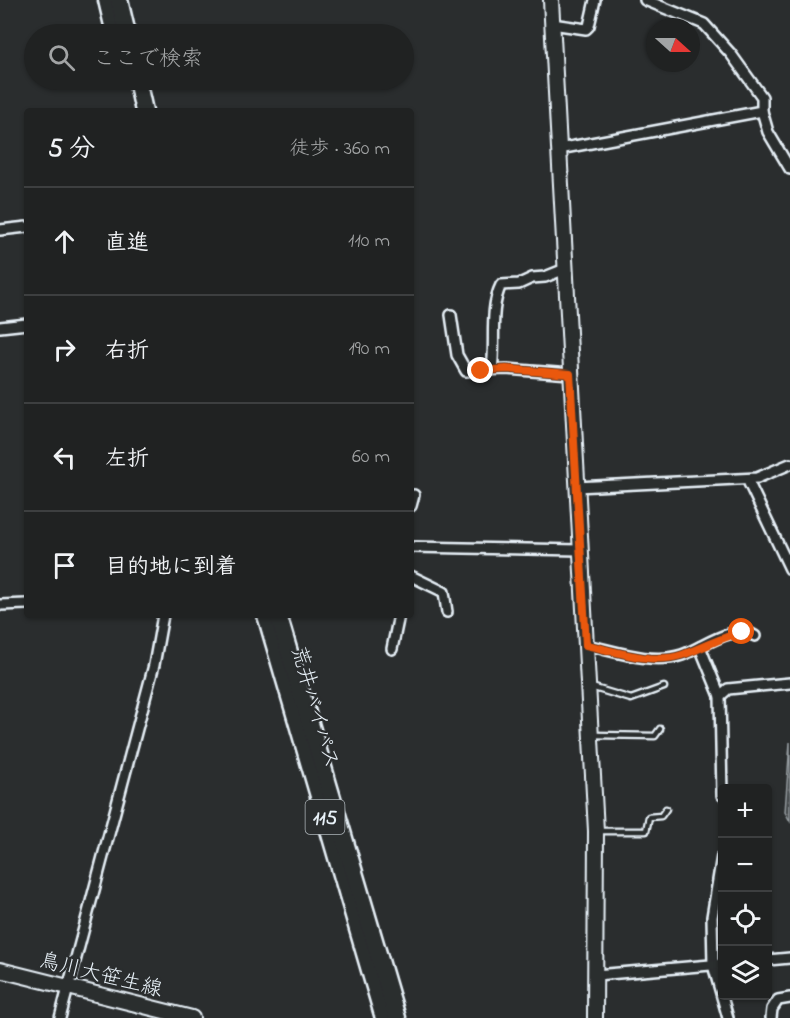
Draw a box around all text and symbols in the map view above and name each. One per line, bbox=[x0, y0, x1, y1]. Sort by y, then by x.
north arrow bbox=[646, 18, 700, 72]
search box bbox=[24, 24, 414, 90]
icon: search bbox=[45, 41, 78, 74]
text: ここで検索 bbox=[93, 44, 203, 76]
text: 5 分 bbox=[48, 131, 95, 169]
text: 徒歩 · 360 m bbox=[290, 135, 390, 164]
icon: ahead bbox=[48, 225, 81, 258]
text: 110 m bbox=[348, 227, 390, 256]
text: 直進 bbox=[105, 228, 149, 260]
icon: right bbox=[48, 333, 81, 366]
text: 190 m bbox=[348, 335, 390, 364]
text: 右折 bbox=[105, 336, 149, 368]
route end bbox=[467, 357, 493, 383]
icon: left bbox=[48, 441, 81, 474]
text: 60 m bbox=[352, 443, 390, 472]
text: 左折 bbox=[105, 444, 149, 476]
icon: arrive bbox=[48, 549, 81, 582]
text: 目的地に到着 bbox=[105, 552, 237, 584]
route start bbox=[728, 618, 754, 644]
street label: 荒井バイパス bbox=[282, 643, 346, 772]
map controls bbox=[718, 784, 772, 1000]
button: + bbox=[718, 784, 772, 838]
road number: 115 bbox=[306, 800, 344, 834]
button: − bbox=[718, 838, 772, 892]
button: locate bbox=[718, 892, 772, 946]
street label: 鳥川大笹生線 bbox=[36, 946, 165, 1006]
button: layers bbox=[718, 946, 772, 1000]

